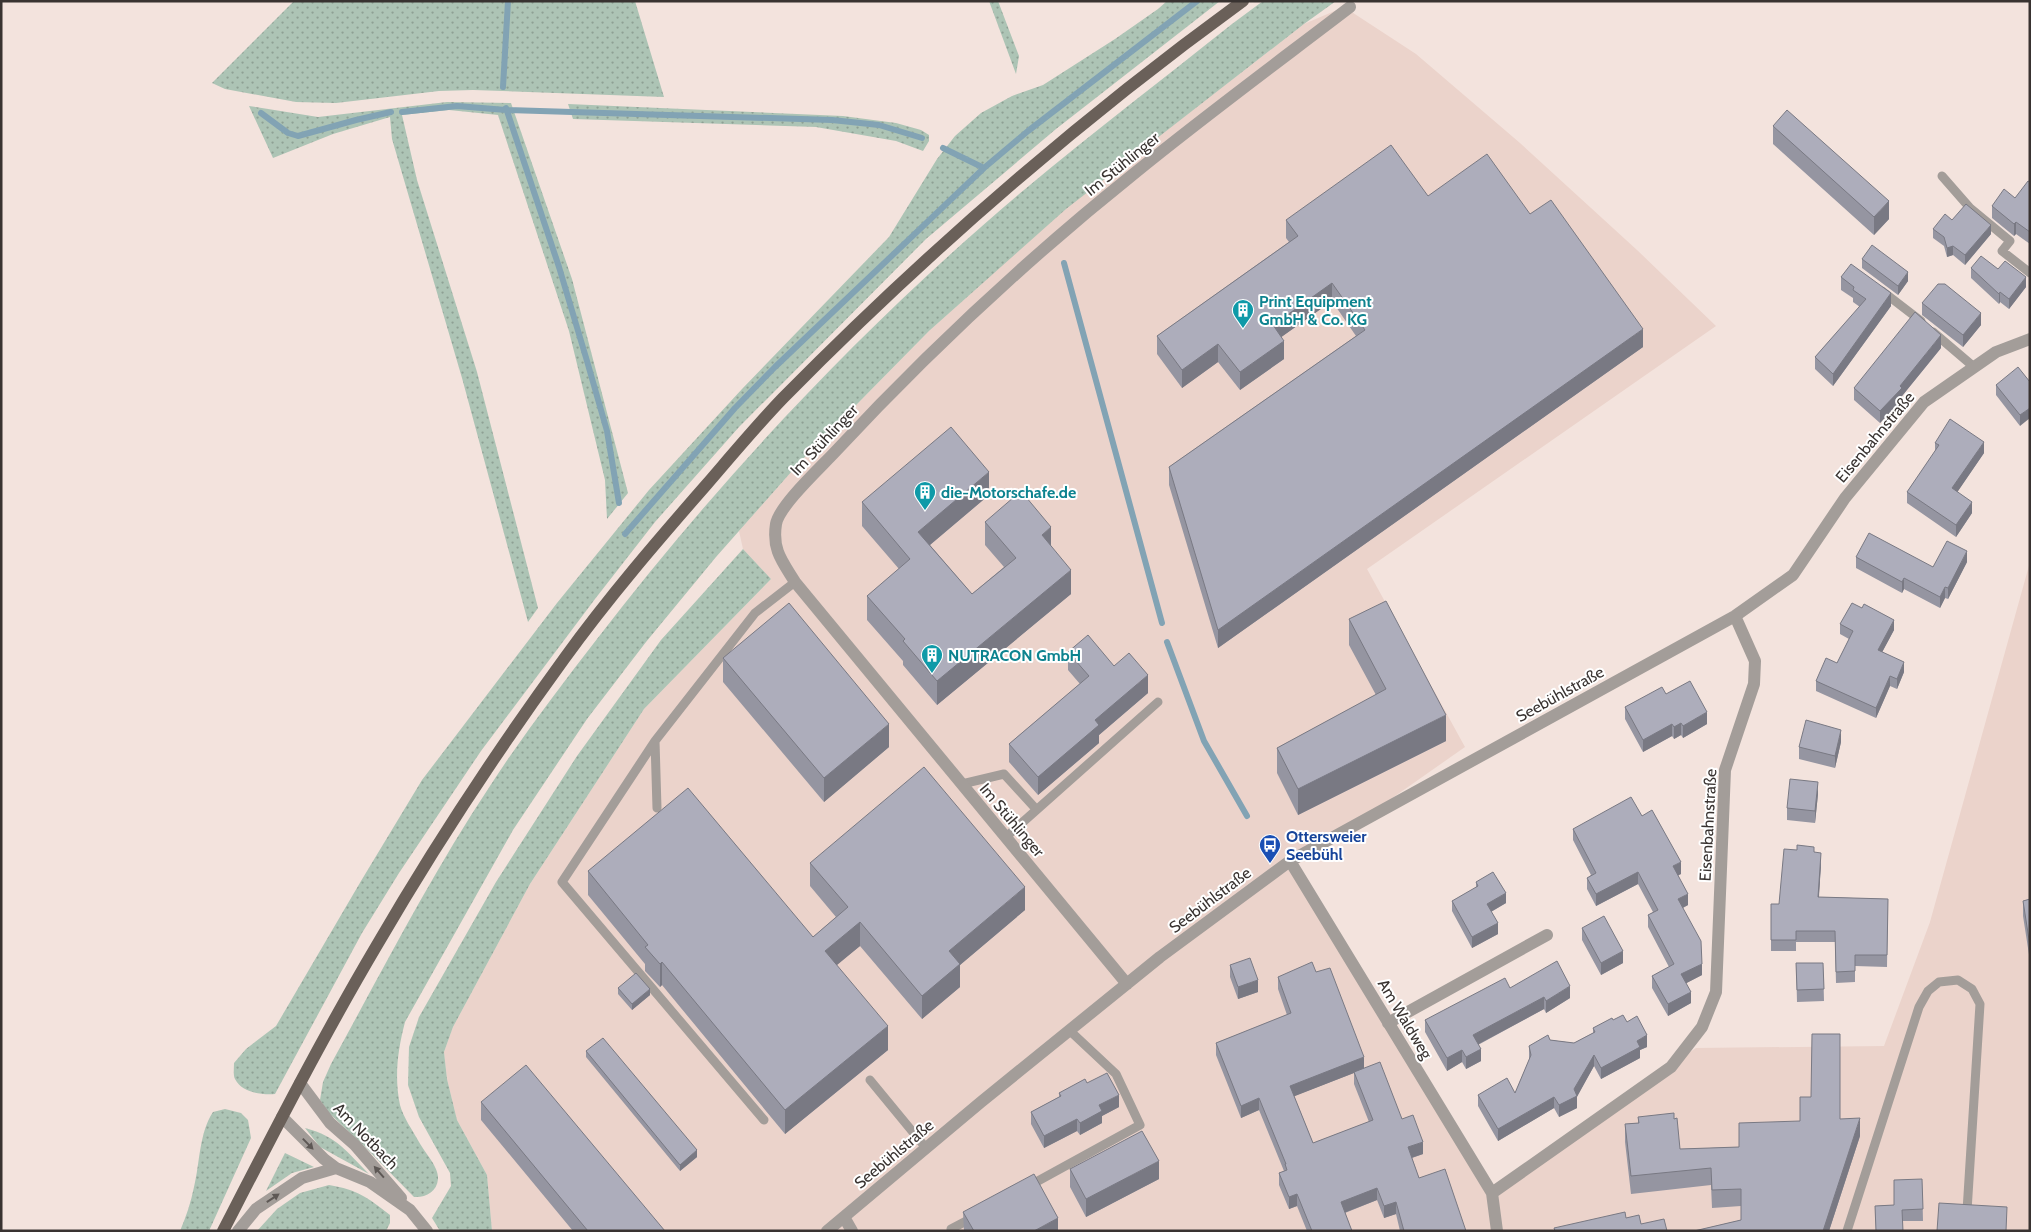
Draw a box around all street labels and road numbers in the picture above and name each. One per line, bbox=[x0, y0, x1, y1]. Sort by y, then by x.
street label: Im Stühlinger bbox=[1081, 128, 1164, 200]
street label: Eisenbahnstraße bbox=[1832, 388, 1918, 486]
street label: Im Stühlinger bbox=[786, 400, 862, 480]
street label: Seebühlstraße bbox=[1513, 662, 1607, 726]
street label: Eisenbahnstraße bbox=[1696, 768, 1720, 882]
street label: Im Stühlinger bbox=[976, 779, 1049, 861]
street label: Seebühlstraße bbox=[1165, 863, 1255, 937]
street label: Am Waldweg bbox=[1374, 976, 1437, 1063]
street label: Am Notbach bbox=[330, 1099, 402, 1173]
street label: Seebühlstraße bbox=[851, 1115, 937, 1193]

